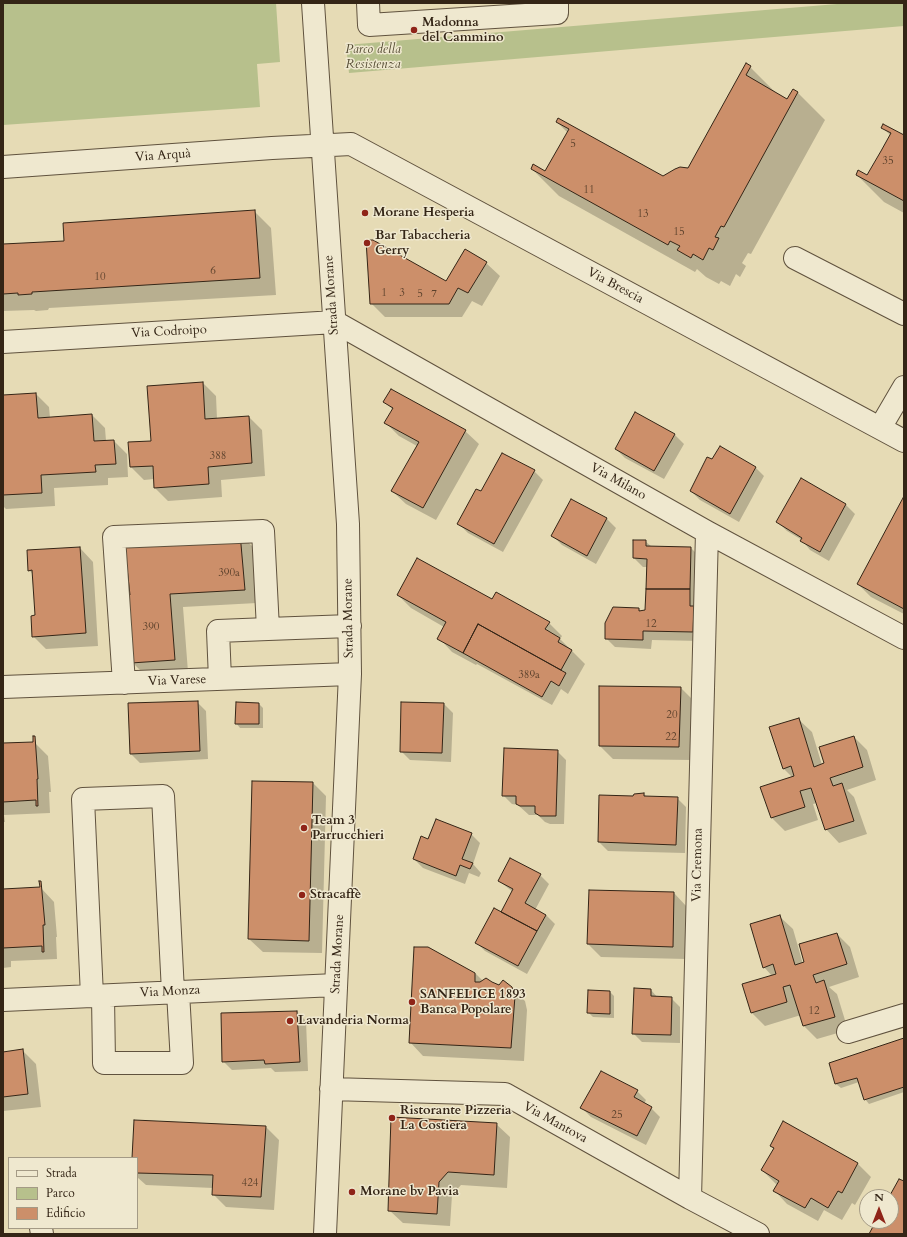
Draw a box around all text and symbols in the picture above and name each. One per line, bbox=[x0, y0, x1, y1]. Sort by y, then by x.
place label: Madonna del Cammino bbox=[422, 15, 504, 46]
marker: Madonna del Cammino bbox=[409, 25, 419, 35]
park label: Parco della Resistenza bbox=[345, 42, 401, 73]
house number: 5 bbox=[570, 137, 576, 151]
street label: Via Arquà bbox=[135, 146, 191, 166]
house number: 35 bbox=[882, 154, 894, 168]
house number: 11 bbox=[583, 183, 595, 197]
place label: Morane Hesperia bbox=[373, 205, 474, 221]
house number: 13 bbox=[637, 207, 649, 221]
marker: Morane Hesperia bbox=[360, 208, 370, 218]
house number: 15 bbox=[673, 225, 685, 239]
place label: Bar Tabaccheria Gerry bbox=[375, 228, 470, 259]
marker: Bar Tabaccheria Gerry bbox=[362, 238, 372, 248]
street label: Strada Morane bbox=[321, 255, 343, 335]
house number: 6 bbox=[210, 264, 216, 278]
street label: Via Brescia bbox=[584, 265, 646, 307]
house number: 10 bbox=[94, 270, 106, 284]
house number: 1 bbox=[381, 286, 387, 300]
house number: 3 bbox=[399, 286, 405, 300]
house number: 5 bbox=[417, 287, 423, 301]
house number: 7 bbox=[431, 287, 437, 301]
street label: Via Codroipo bbox=[131, 322, 207, 342]
house number: 388 bbox=[210, 449, 226, 463]
street label: Via Milano bbox=[587, 460, 649, 504]
house number: 390a bbox=[218, 566, 240, 580]
street label: Strada Morane bbox=[341, 578, 357, 658]
house number: 12 bbox=[645, 617, 657, 631]
house number: 390 bbox=[143, 620, 159, 634]
house number: 389a bbox=[518, 668, 540, 682]
street label: Via Varese bbox=[148, 672, 206, 690]
house number: 20 bbox=[666, 708, 678, 722]
house number: 22 bbox=[665, 730, 677, 744]
place label: Team 3 Parrucchieri bbox=[312, 813, 384, 844]
marker: Team 3 Parrucchieri bbox=[299, 823, 309, 833]
street label: Via Cremona bbox=[690, 828, 706, 902]
place label: Stracaffè bbox=[310, 887, 361, 903]
marker: Stracaffè bbox=[297, 890, 307, 900]
street label: Strada Morane bbox=[328, 914, 348, 994]
street label: Via Monza bbox=[139, 983, 201, 1001]
place label: SANFELICE 1893 Banca Popolare bbox=[420, 987, 526, 1018]
marker: SANFELICE 1893 Banca Popolare bbox=[407, 997, 417, 1007]
house number: 12 bbox=[808, 1004, 820, 1018]
place label: Lavanderia Norma bbox=[298, 1013, 409, 1029]
marker: Lavanderia Norma bbox=[285, 1016, 295, 1026]
street label: Via Mantova bbox=[520, 1099, 590, 1147]
place label: Ristorante Pizzeria La Costiera bbox=[400, 1103, 511, 1134]
house number: 25 bbox=[611, 1108, 623, 1122]
marker: Ristorante Pizzeria La Costiera bbox=[387, 1113, 397, 1123]
legend bbox=[8, 1157, 138, 1229]
text: Strada bbox=[46, 1165, 77, 1181]
house number: 424 bbox=[242, 1176, 258, 1190]
place label: Morane bv Pavia bbox=[360, 1184, 459, 1200]
text: Parco bbox=[46, 1185, 75, 1201]
marker: Morane bv Pavia bbox=[347, 1187, 357, 1197]
north arrow bbox=[859, 1189, 899, 1229]
text: N bbox=[874, 1190, 884, 1205]
text: Edificio bbox=[46, 1205, 85, 1221]

